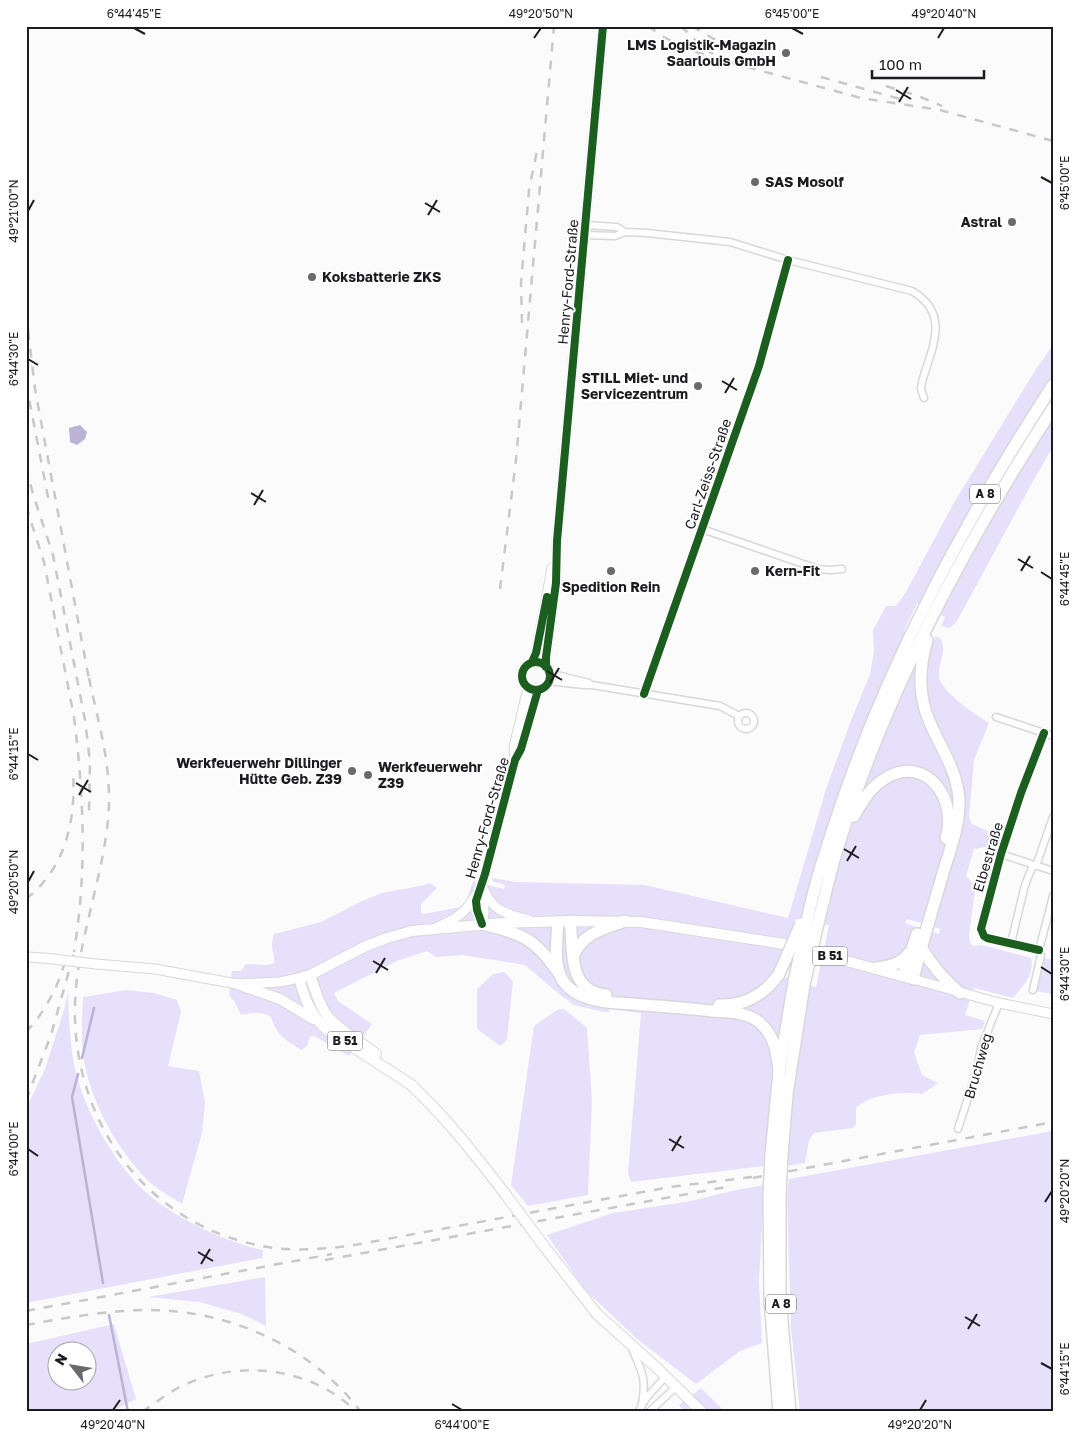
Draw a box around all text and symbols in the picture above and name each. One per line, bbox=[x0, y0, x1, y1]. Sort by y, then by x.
text: 6°44'45"E bbox=[107, 6, 161, 21]
text: 49°20'50"N bbox=[509, 6, 573, 21]
text: 6°45'00"E bbox=[765, 6, 819, 21]
text: 49°20'40"N bbox=[912, 6, 976, 21]
place label: LMS Logistik-Magazin Saarlouis GmbH bbox=[627, 36, 776, 69]
marker: LMS Logistik-Magazin Saarlouis GmbH bbox=[780, 47, 792, 59]
scale bar bbox=[872, 48, 984, 80]
text: 100 m bbox=[879, 55, 922, 73]
text: 6°45'00"E bbox=[1057, 156, 1072, 210]
place label: SAS Mosolf bbox=[765, 173, 844, 190]
marker: SAS Mosolf bbox=[749, 176, 761, 188]
text: 49°21'00"N bbox=[6, 179, 21, 243]
place label: Astral bbox=[961, 213, 1002, 230]
marker: Astral bbox=[1006, 216, 1018, 228]
street label: Henry-Ford-Straße bbox=[554, 219, 581, 345]
place label: Koksbatterie ZKS bbox=[322, 268, 441, 285]
marker: Koksbatterie ZKS bbox=[306, 271, 318, 283]
text: 6°44'30"E bbox=[6, 332, 21, 386]
place label: STILL Miet- und Servicezentrum bbox=[581, 369, 688, 402]
marker: STILL Miet- und Servicezentrum bbox=[692, 380, 704, 392]
street label: Carl-Zeiss-Straße bbox=[681, 416, 734, 531]
road number: A 8 bbox=[970, 484, 1000, 504]
text: 6°44'45"E bbox=[1057, 552, 1072, 606]
place label: Kern-Fit bbox=[765, 562, 821, 579]
marker: Spedition Rein bbox=[605, 565, 617, 577]
marker: Kern-Fit bbox=[749, 565, 761, 577]
place label: Spedition Rein bbox=[562, 578, 660, 595]
text: 6°44'15"E bbox=[6, 728, 21, 780]
place label: Werkfeuerwehr Dillinger Hütte Geb. Z39 bbox=[176, 754, 343, 787]
street label: Henry-Ford-Straße bbox=[461, 755, 512, 881]
place label: Werkfeuerwehr Z39 bbox=[378, 758, 483, 791]
marker: Werkfeuerwehr Dillinger Hütte Geb. Z39 bbox=[346, 765, 358, 777]
marker: Werkfeuerwehr Z39 bbox=[362, 769, 374, 781]
street label: Elbestraße bbox=[969, 820, 1006, 894]
text: 49°20'50"N bbox=[6, 850, 21, 914]
road number: B 51 bbox=[812, 946, 848, 966]
text: 6°44'30"E bbox=[1057, 947, 1072, 1001]
street label: Bruchweg bbox=[960, 1031, 995, 1101]
road number: B 51 bbox=[328, 1032, 362, 1050]
text: 6°44'00"E bbox=[6, 1121, 21, 1177]
text: 49°20'20"N bbox=[1057, 1159, 1072, 1223]
road number: A 8 bbox=[766, 1295, 796, 1314]
north arrow bbox=[48, 1340, 98, 1390]
text: 6°44'15"E bbox=[1057, 1343, 1072, 1395]
text: N bbox=[50, 1350, 70, 1368]
text: 49°20'40"N bbox=[81, 1417, 145, 1432]
text: 6°44'00"E bbox=[434, 1417, 490, 1432]
text: 49°20'20"N bbox=[888, 1417, 952, 1432]

